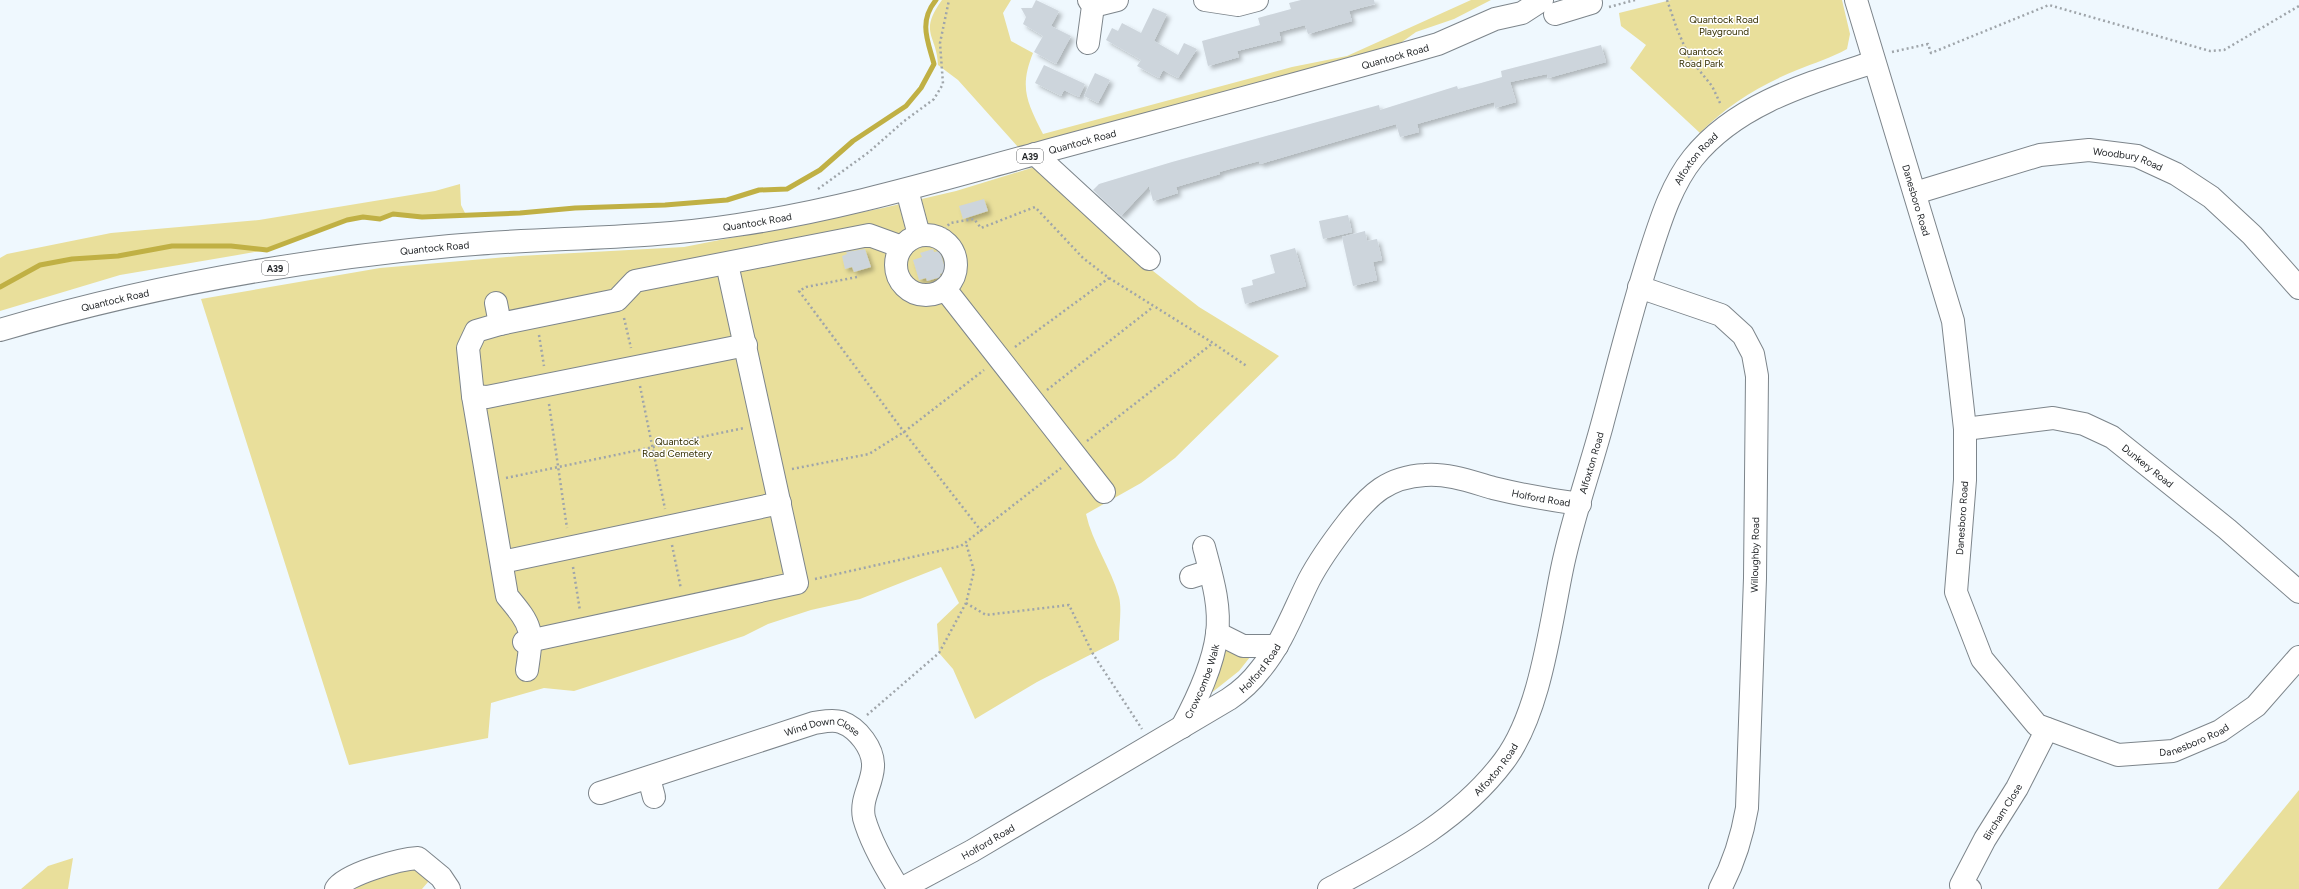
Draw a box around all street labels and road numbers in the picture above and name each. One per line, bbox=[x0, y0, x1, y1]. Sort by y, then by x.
street label: Quantock Road bbox=[1360, 40, 1430, 72]
street label: Quantock Road bbox=[1047, 126, 1118, 157]
street label: Alfoxton Road bbox=[1671, 129, 1720, 187]
street label: Woodbury Road bbox=[2092, 144, 2165, 174]
road number: A39 bbox=[1017, 149, 1043, 163]
street label: Danesboro Road bbox=[1900, 163, 1933, 238]
street label: Quantock Road bbox=[722, 209, 793, 234]
street label: Quantock Road bbox=[399, 238, 470, 258]
road number: A39 bbox=[262, 261, 288, 275]
street label: Quantock Road bbox=[80, 286, 150, 314]
street label: Alfoxton Road bbox=[1576, 430, 1606, 495]
street label: Dunkery Road bbox=[2119, 441, 2176, 490]
street label: Danesboro Road bbox=[1953, 480, 1971, 555]
street label: Holford Road bbox=[1511, 486, 1572, 509]
street label: Willoughby Road bbox=[1748, 517, 1762, 593]
street label: Holford Road bbox=[1236, 641, 1283, 696]
street label: Crowcombe Walk bbox=[1181, 643, 1222, 721]
street label: Wind Down Close bbox=[782, 714, 864, 739]
street label: Danesboro Road bbox=[2159, 720, 2231, 758]
street label: Alfoxton Road bbox=[1471, 741, 1521, 798]
street label: Bircham Close bbox=[1980, 781, 2025, 842]
street label: Holford Road bbox=[959, 821, 1017, 862]

